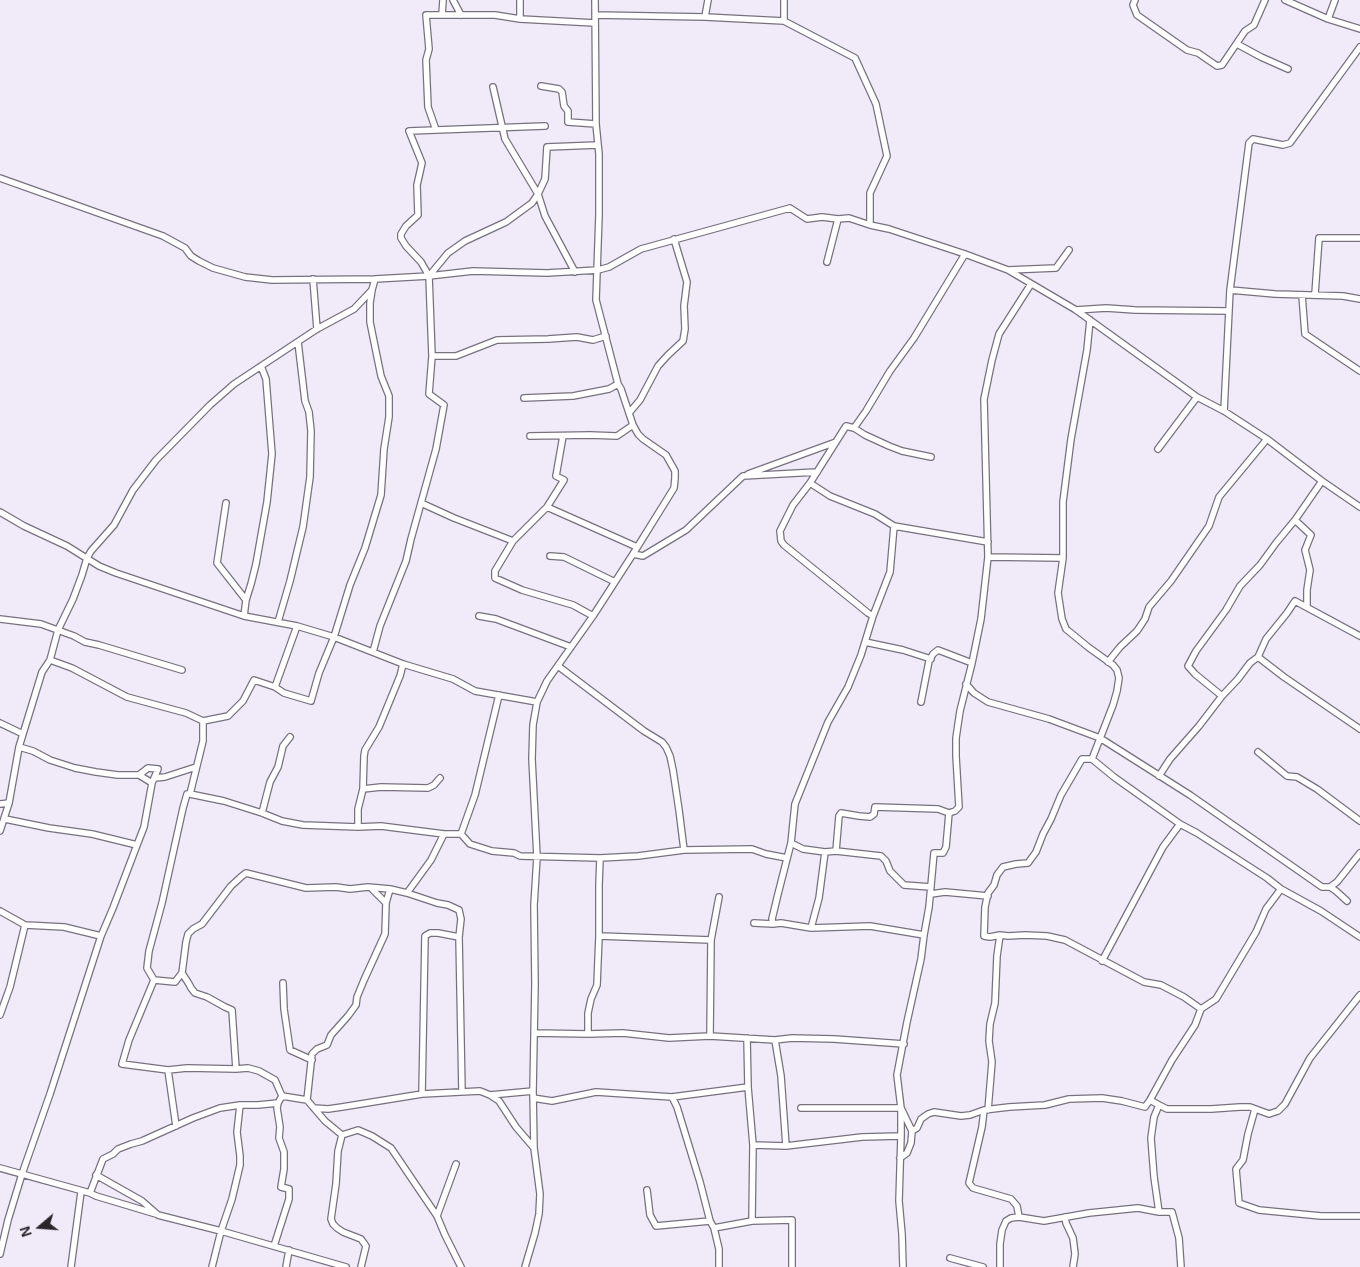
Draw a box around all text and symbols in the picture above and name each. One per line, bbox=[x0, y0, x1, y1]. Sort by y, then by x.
north arrow bbox=[15, 1202, 65, 1252]
text: N bbox=[17, 1224, 35, 1239]

